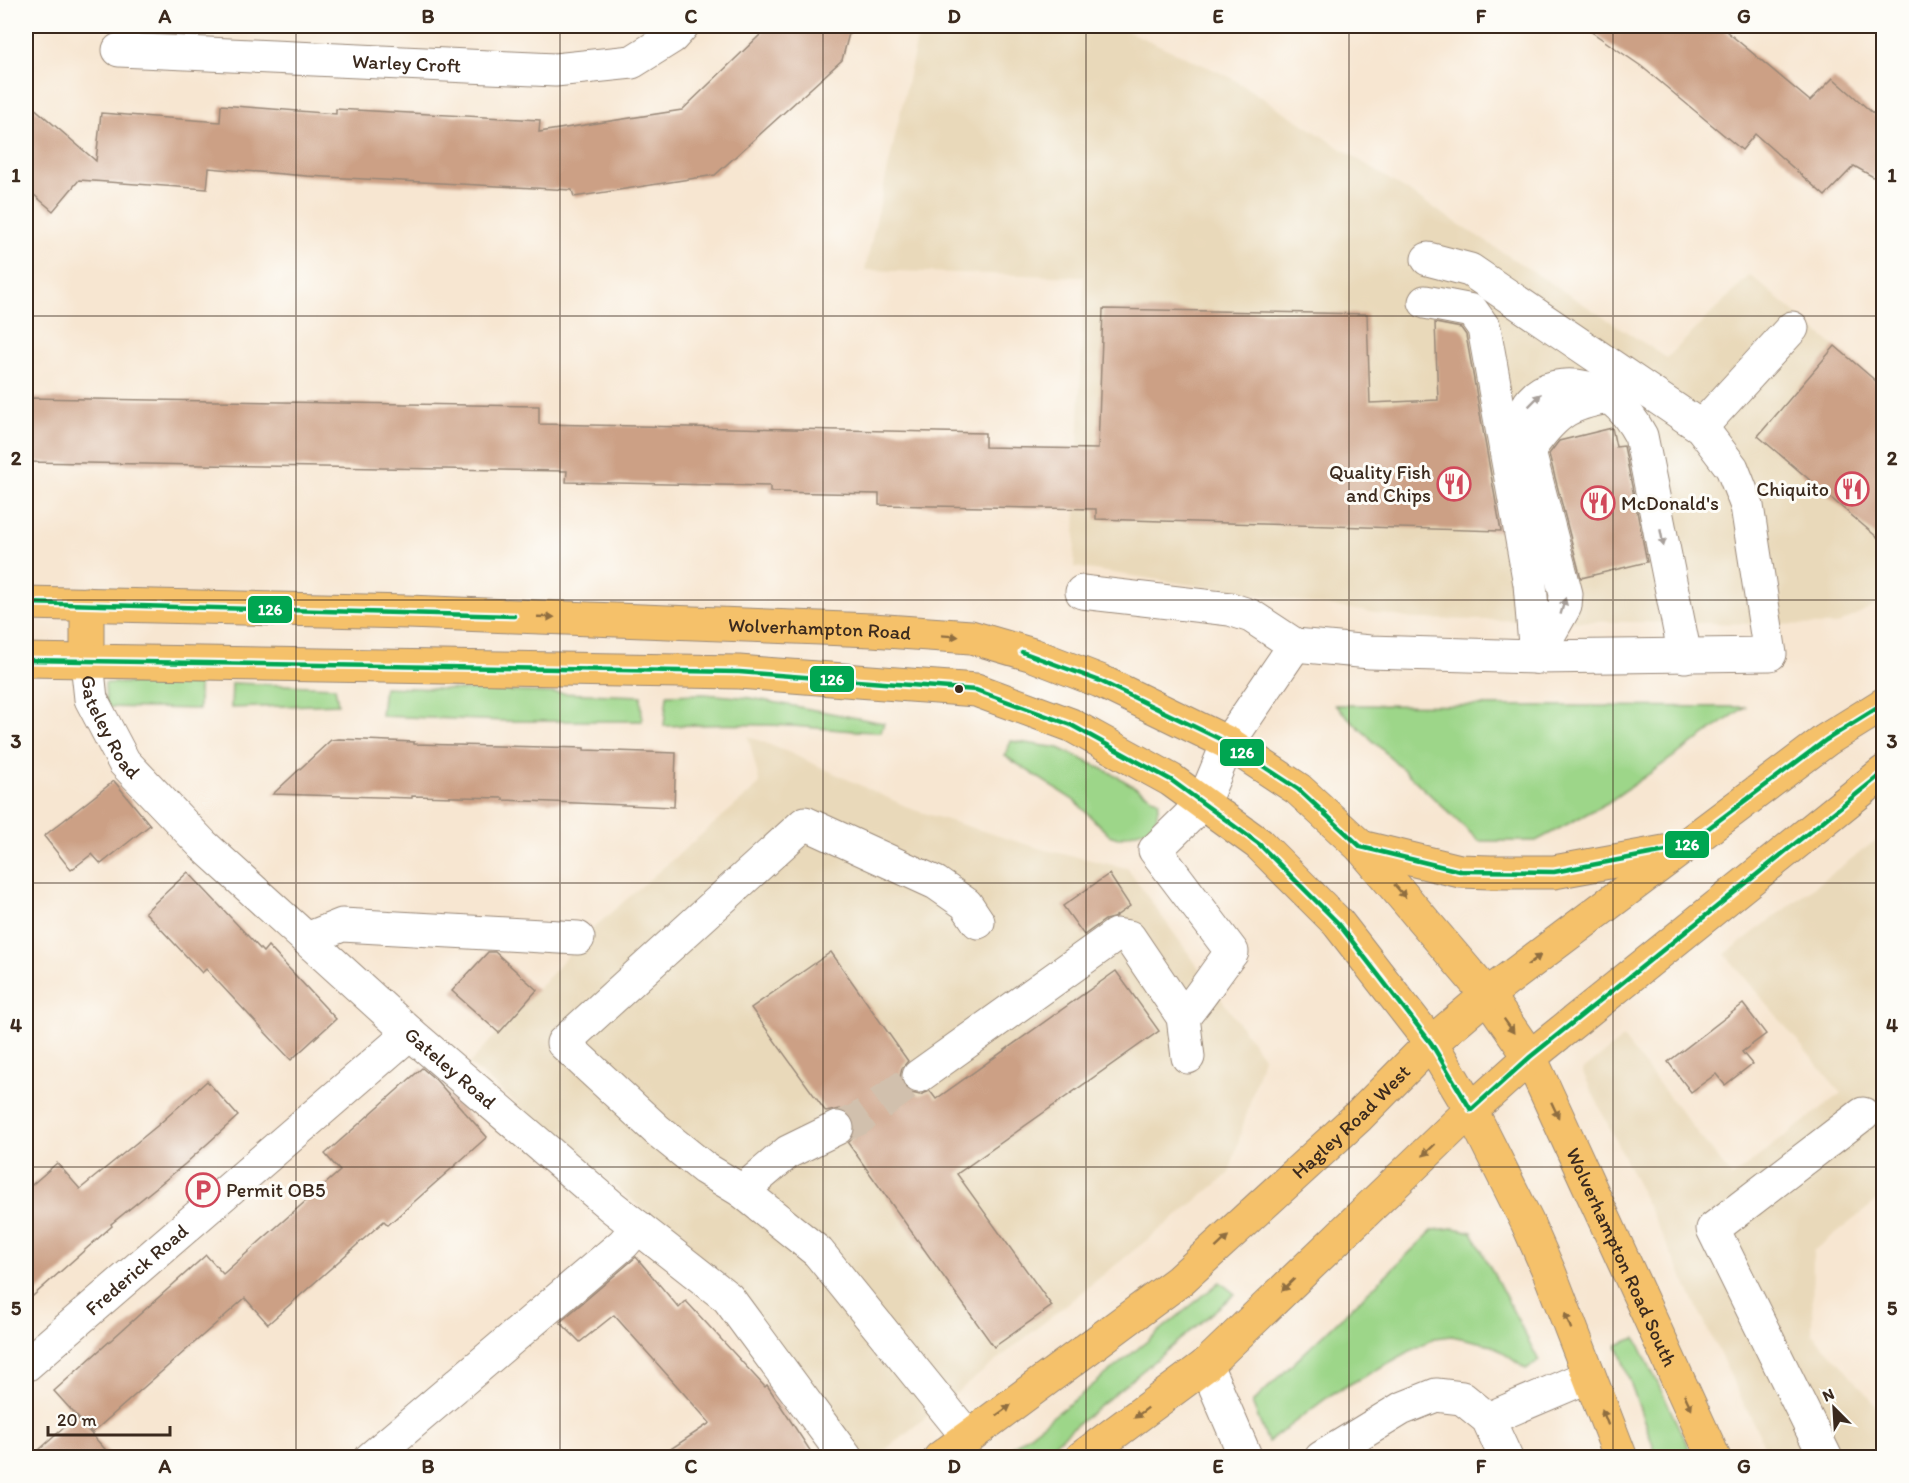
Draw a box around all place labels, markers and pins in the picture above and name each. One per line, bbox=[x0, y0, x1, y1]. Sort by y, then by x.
place label: Quality Fish and Chips bbox=[1329, 460, 1431, 507]
restaurant icon: Quality Fish and Chips bbox=[1436, 466, 1472, 502]
restaurant icon: Chiquito bbox=[1834, 471, 1870, 507]
place label: Chiquito bbox=[1756, 477, 1829, 501]
restaurant icon: McDonald's bbox=[1580, 485, 1616, 521]
place label: McDonald's bbox=[1621, 491, 1719, 515]
unlabelled marker bbox=[953, 683, 965, 695]
parking icon: Permit OB5 bbox=[185, 1172, 221, 1208]
place label: Permit OB5 bbox=[226, 1178, 325, 1202]

